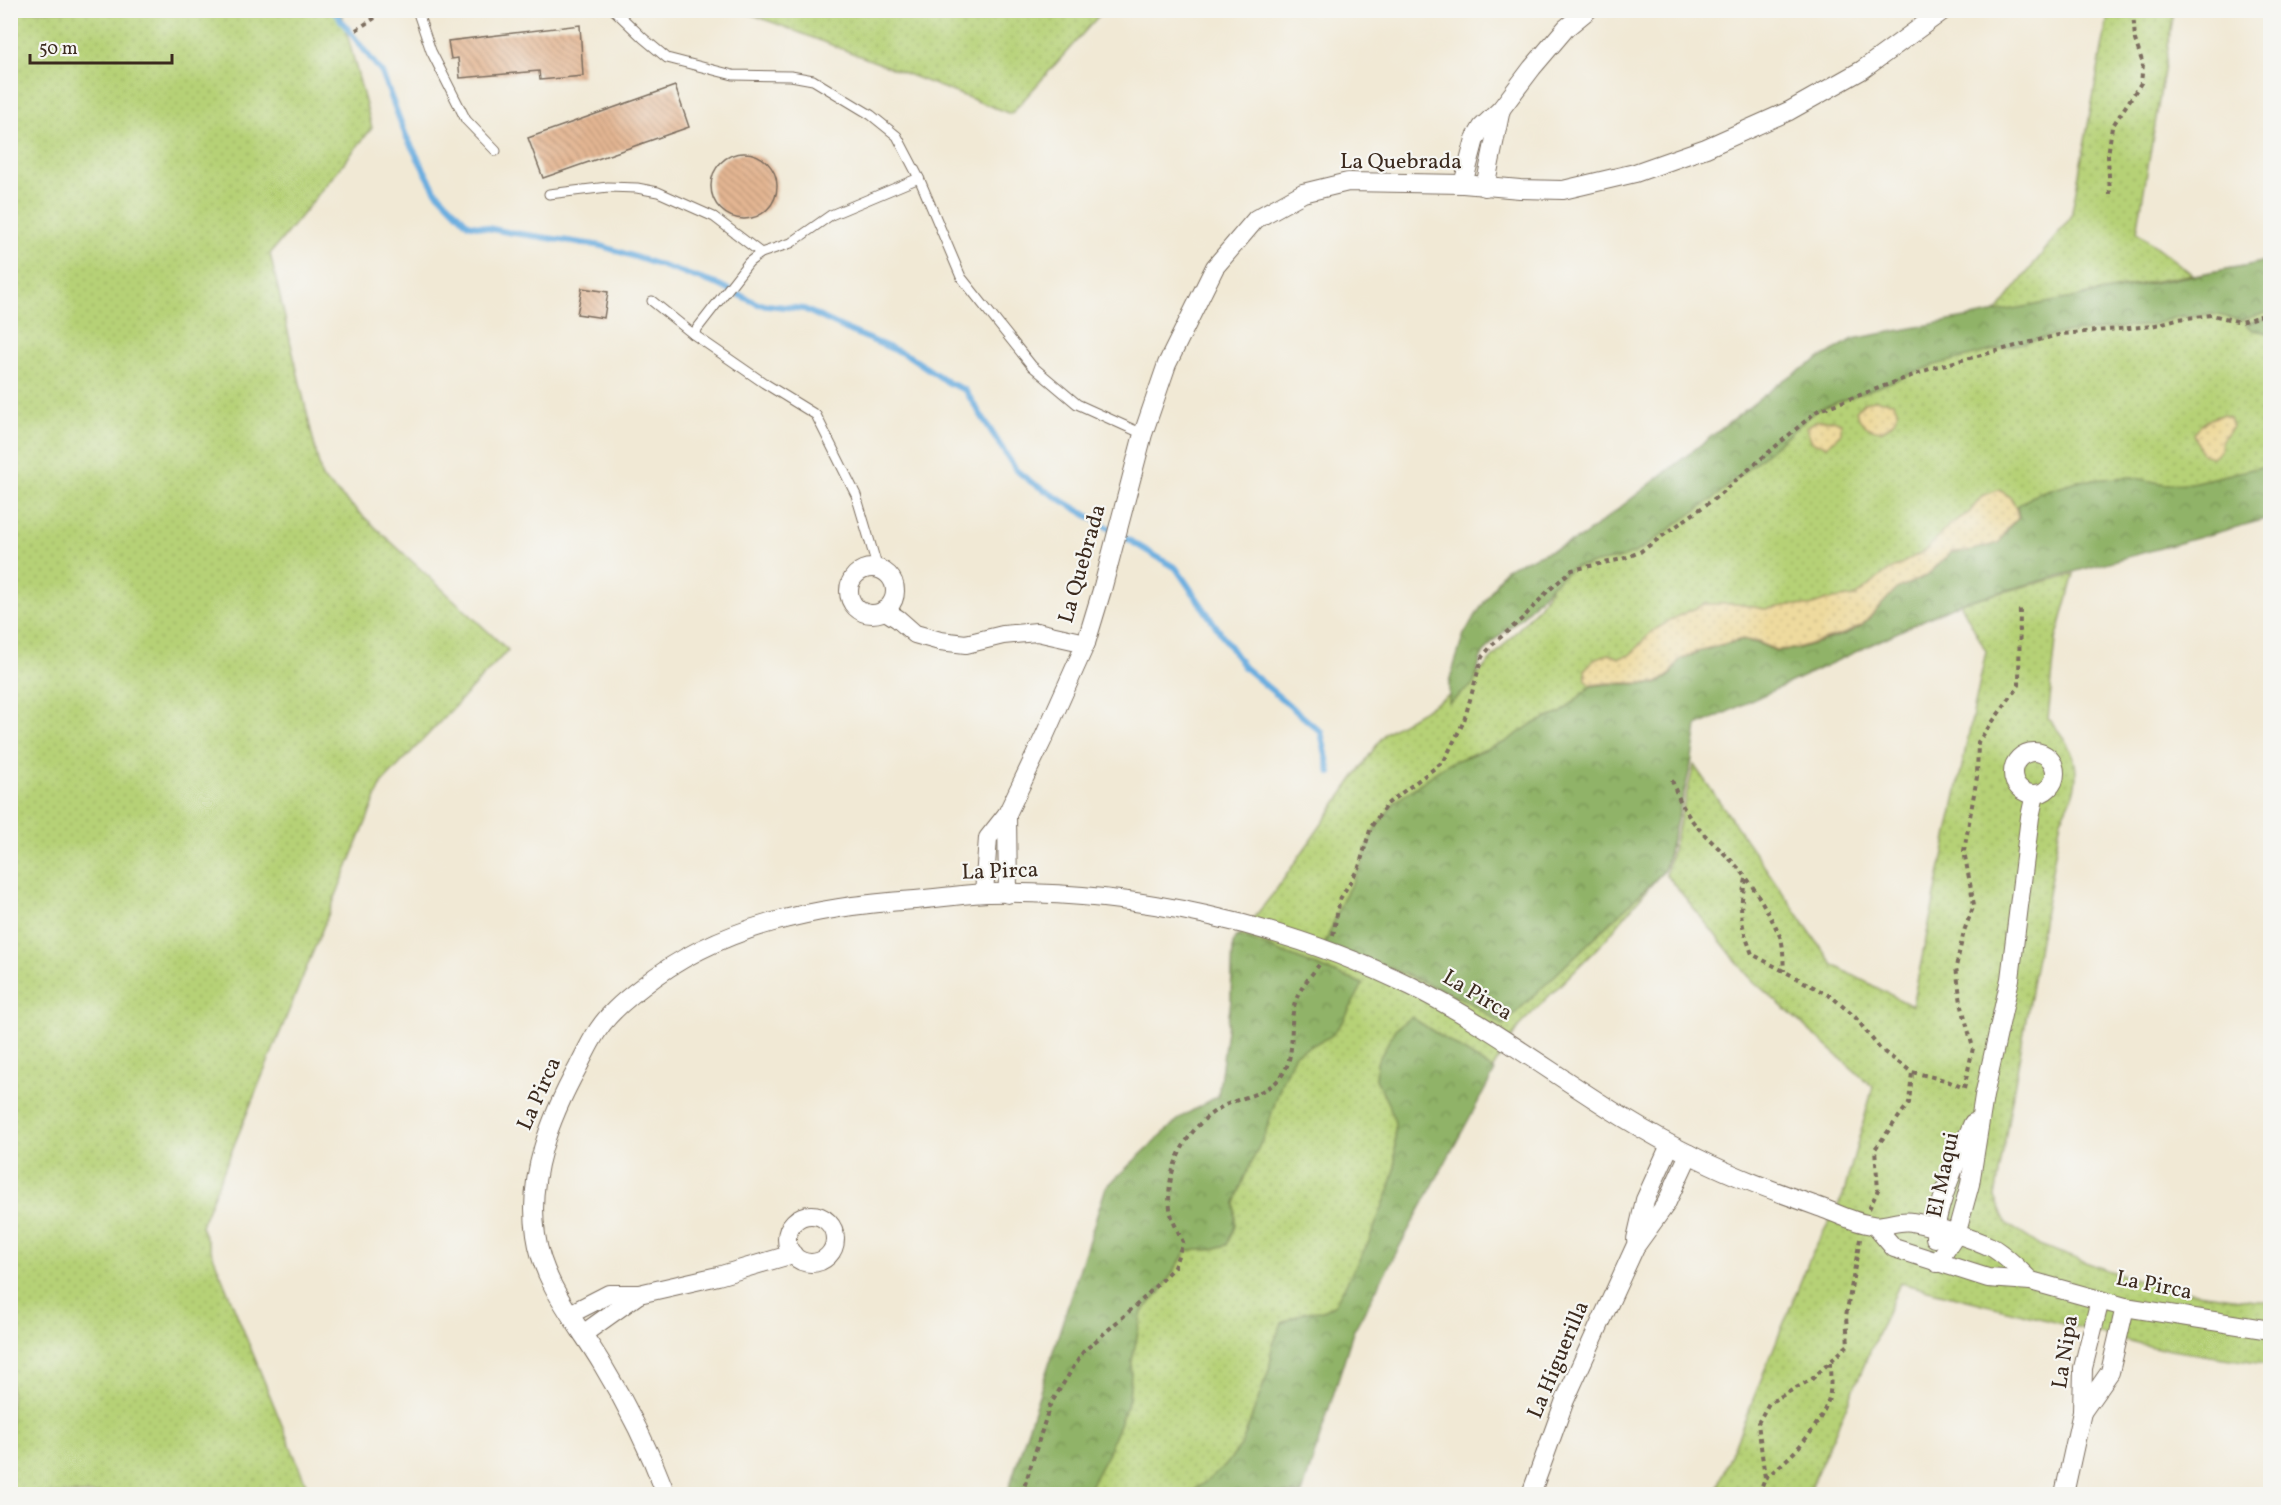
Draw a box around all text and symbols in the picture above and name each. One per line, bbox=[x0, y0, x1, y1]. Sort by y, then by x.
scale bar bbox=[30, 27, 172, 65]
text: 50 m bbox=[39, 37, 78, 62]
street label: La Quebrada bbox=[1340, 147, 1462, 178]
street label: La Quebrada bbox=[1051, 501, 1115, 627]
street label: La Pirca bbox=[961, 855, 1039, 889]
street label: La Pirca bbox=[1436, 963, 1518, 1029]
street label: La Pirca bbox=[510, 1052, 570, 1136]
street label: El Maqui bbox=[1920, 1129, 1968, 1221]
street label: La Pirca bbox=[2113, 1263, 2195, 1309]
street label: La Higuerilla bbox=[1520, 1296, 1598, 1424]
street label: La Nipa bbox=[2045, 1313, 2087, 1391]

